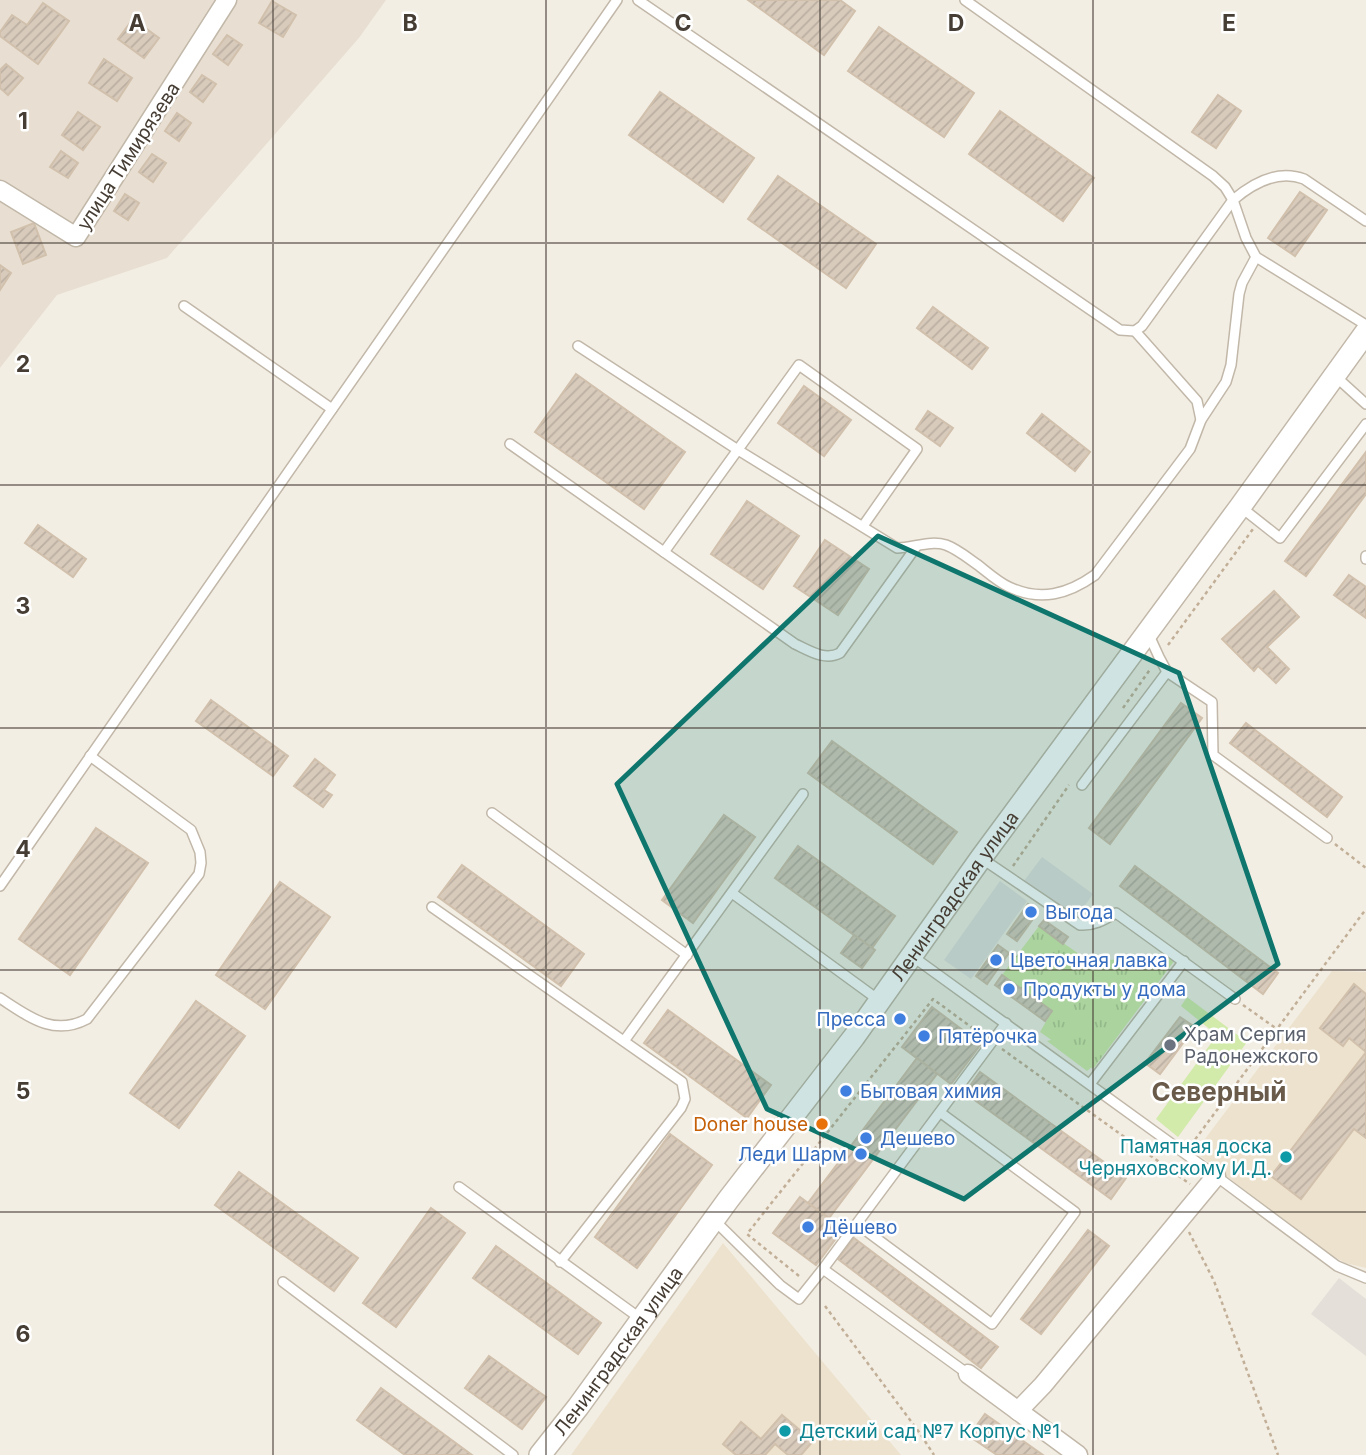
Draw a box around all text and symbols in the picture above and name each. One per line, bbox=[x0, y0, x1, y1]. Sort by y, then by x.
text: A bbox=[128, 9, 146, 37]
text: B bbox=[402, 9, 418, 37]
text: C bbox=[674, 9, 692, 37]
text: D bbox=[948, 9, 964, 37]
text: E bbox=[1222, 9, 1236, 37]
street label: улица Тимирязева bbox=[72, 78, 185, 235]
text: 1 bbox=[18, 107, 28, 135]
text: 2 bbox=[16, 350, 30, 378]
text: 3 bbox=[16, 592, 30, 620]
street label: Ленинградская улица bbox=[886, 807, 1024, 986]
text: 4 bbox=[15, 835, 31, 863]
place label: Выгода bbox=[1045, 901, 1113, 924]
marker: Выгода bbox=[1023, 904, 1039, 920]
place label: Цветочная лавка bbox=[1010, 949, 1168, 972]
marker: Цветочная лавка bbox=[988, 952, 1004, 968]
place label: Продукты у дома bbox=[1023, 978, 1186, 1001]
marker: Продукты у дома bbox=[1001, 981, 1017, 997]
place label: Пресса bbox=[817, 1008, 886, 1031]
marker: Пресса bbox=[892, 1011, 908, 1027]
place label: Храм Сергия Радонежского bbox=[1184, 1023, 1318, 1068]
place label: Пятёрочка bbox=[938, 1025, 1037, 1048]
marker: Пятёрочка bbox=[916, 1028, 932, 1044]
marker: Храм Сергия Радонежского bbox=[1162, 1037, 1178, 1053]
district label: Северный bbox=[1152, 1076, 1286, 1107]
text: 5 bbox=[16, 1077, 30, 1105]
place label: Бытовая химия bbox=[860, 1080, 1001, 1103]
marker: Бытовая химия bbox=[838, 1083, 854, 1099]
place label: Doner house bbox=[693, 1113, 808, 1136]
marker: Doner house bbox=[814, 1116, 830, 1132]
place label: Дешево bbox=[880, 1127, 955, 1150]
marker: Дешево bbox=[858, 1130, 874, 1146]
place label: Памятная доска Черняховскому И.Д. bbox=[1079, 1135, 1272, 1180]
place label: Леди Шарм bbox=[738, 1143, 847, 1166]
marker: Леди Шарм bbox=[853, 1146, 869, 1162]
marker: Памятная доска Черняховскому И.Д. bbox=[1278, 1149, 1294, 1165]
place label: Дёшево bbox=[822, 1216, 897, 1239]
marker: Дёшево bbox=[800, 1219, 816, 1235]
street label: Ленинградская улица bbox=[549, 1262, 688, 1440]
text: 6 bbox=[16, 1320, 30, 1348]
place label: Детский сад №7 Корпус №1 bbox=[799, 1420, 1060, 1443]
marker: Детский сад №7 Корпус №1 bbox=[777, 1423, 793, 1439]

